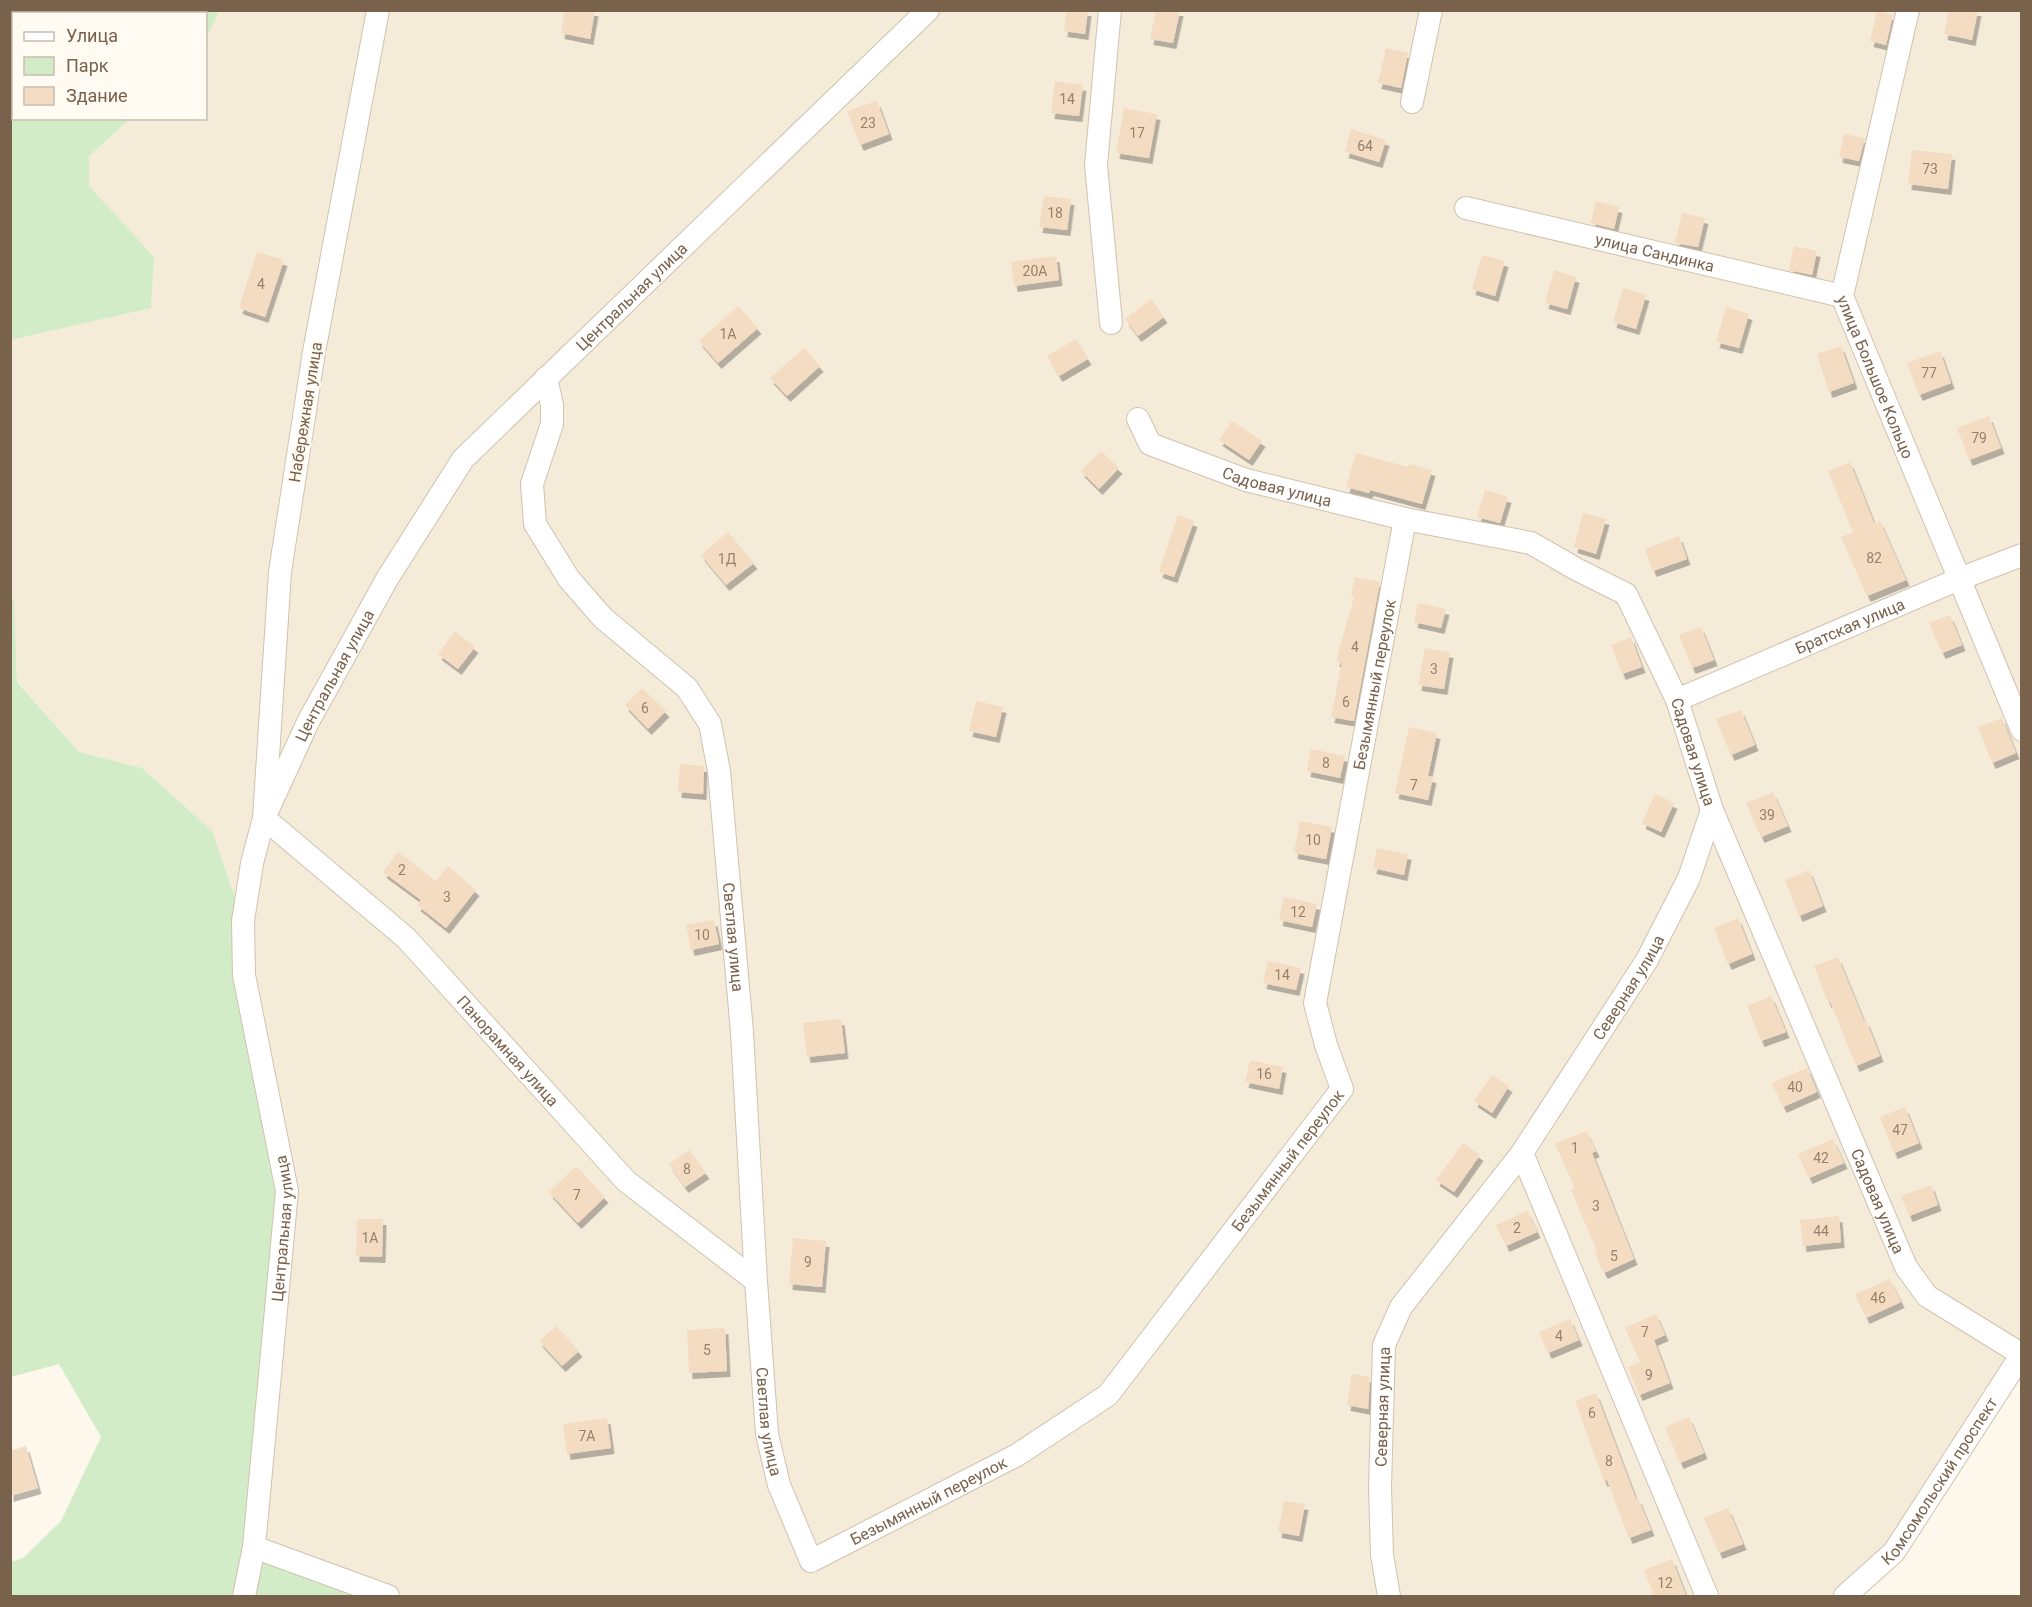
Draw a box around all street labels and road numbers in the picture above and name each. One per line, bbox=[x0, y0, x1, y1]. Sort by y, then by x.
street label: улица Сандинка bbox=[1593, 230, 1716, 276]
street label: Центральная улица bbox=[572, 239, 691, 355]
street label: улица Большое Кольцо bbox=[1833, 293, 1917, 462]
street label: Набережная улица bbox=[285, 341, 326, 484]
street label: Садовая улица bbox=[1220, 463, 1334, 511]
street label: Братская улица bbox=[1792, 595, 1908, 658]
street label: Безымянный переулок bbox=[1350, 597, 1400, 772]
street label: Центральная улица bbox=[291, 606, 378, 745]
street label: Садовая улица bbox=[1667, 695, 1719, 808]
street label: Светлая улица bbox=[719, 882, 747, 993]
street label: Северная улица bbox=[1589, 932, 1668, 1044]
street label: Панорамная улица bbox=[453, 992, 563, 1110]
street label: Безымянный переулок bbox=[1228, 1086, 1348, 1235]
street label: Садовая улица bbox=[1847, 1146, 1908, 1257]
street label: Центральная улица bbox=[268, 1154, 297, 1303]
street label: Северная улица bbox=[1372, 1346, 1394, 1467]
street label: Светлая улица bbox=[752, 1367, 786, 1478]
street label: Комсомольский проспект bbox=[1877, 1394, 2002, 1569]
street label: Безымянный переулок bbox=[847, 1453, 1010, 1549]

